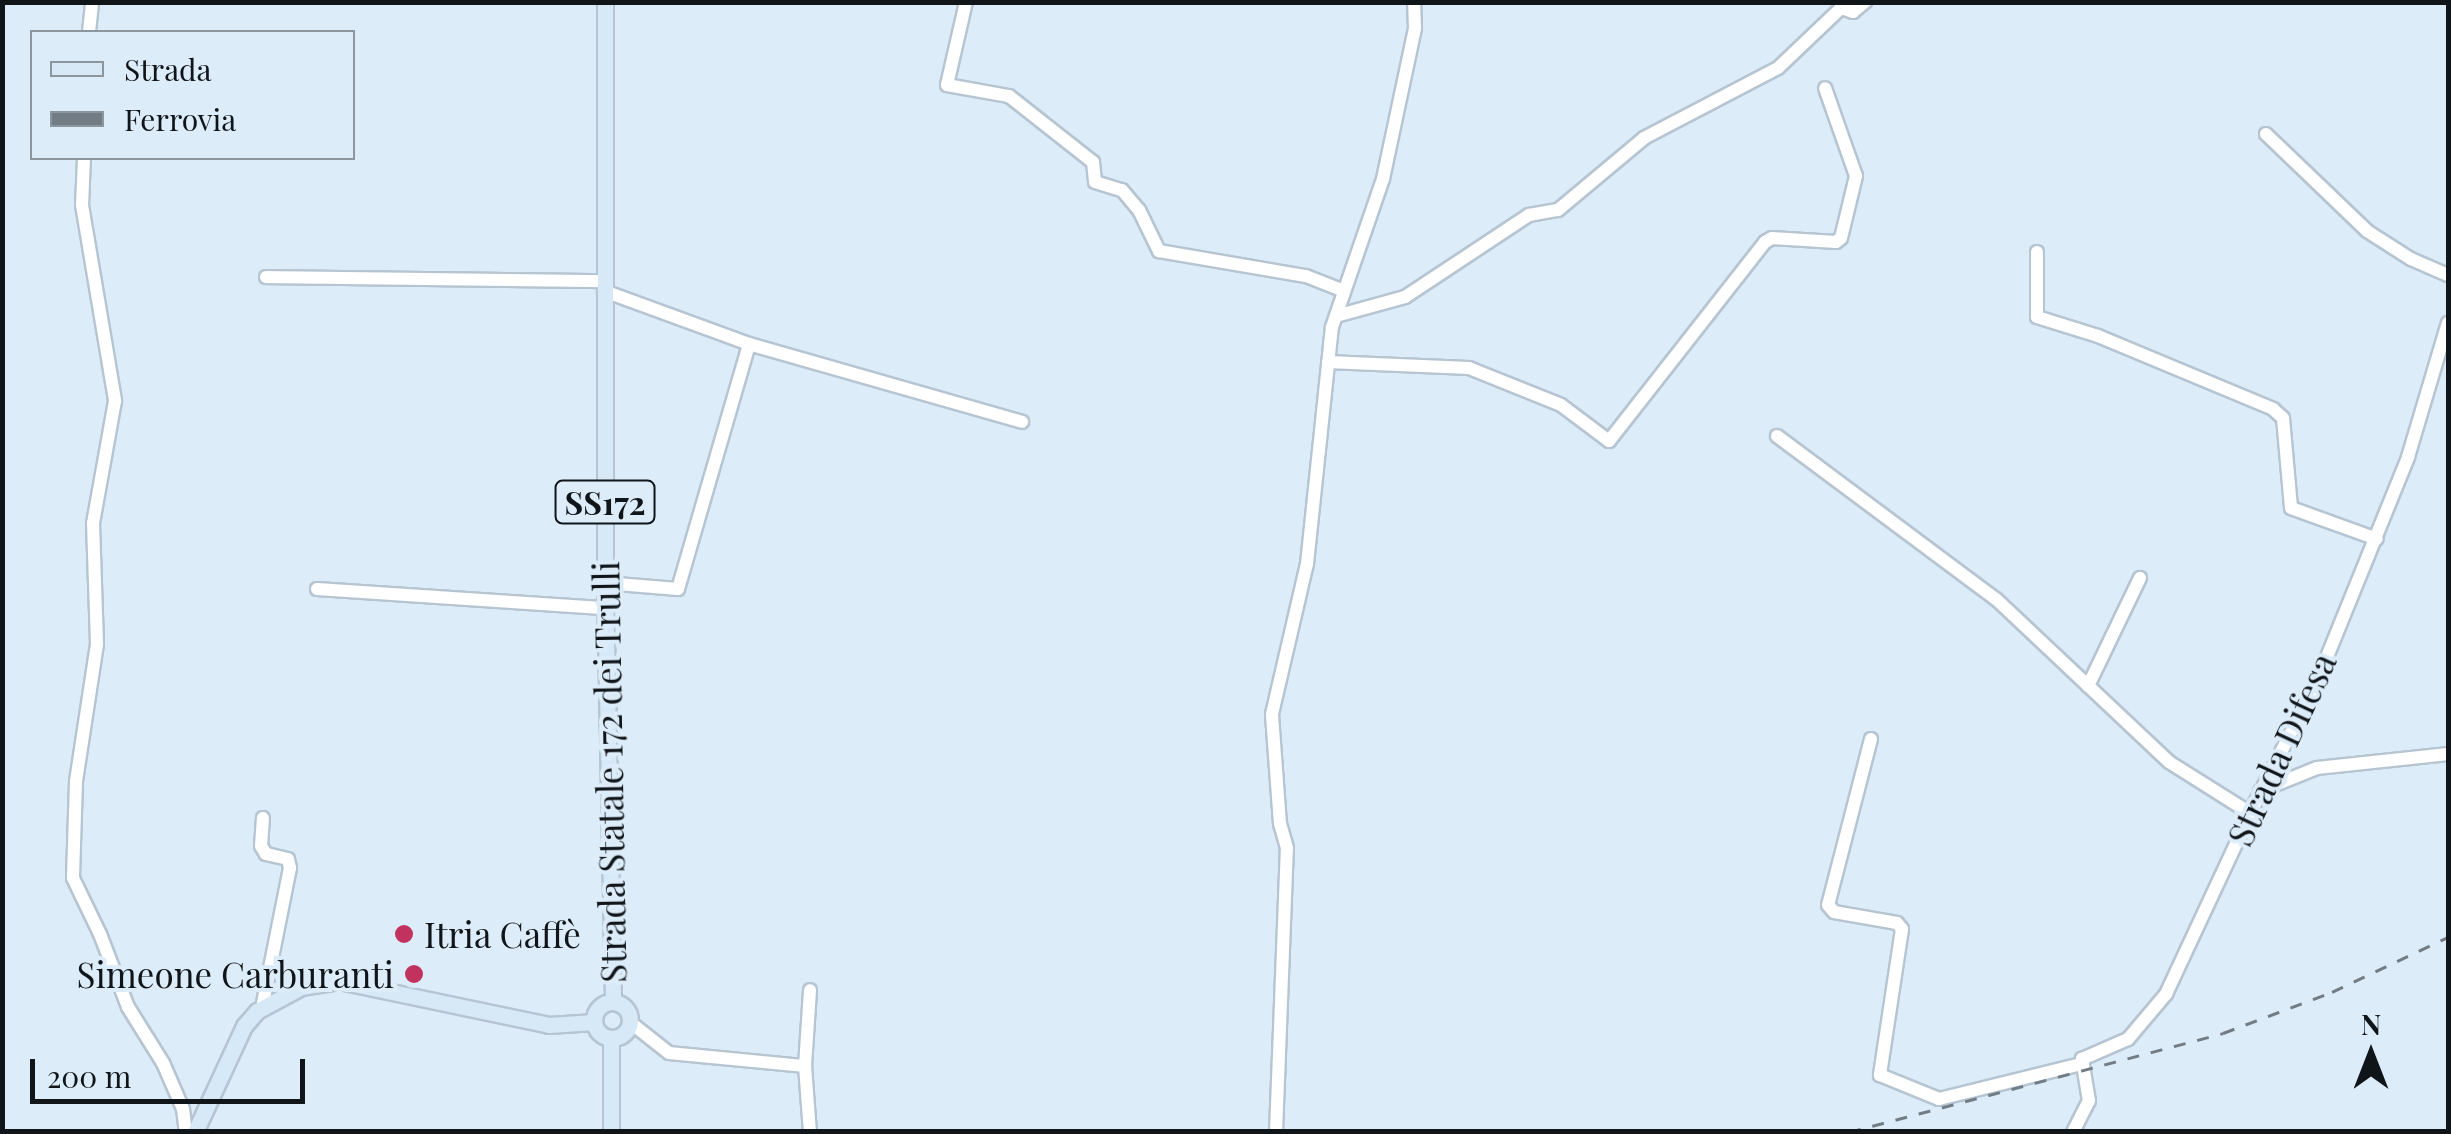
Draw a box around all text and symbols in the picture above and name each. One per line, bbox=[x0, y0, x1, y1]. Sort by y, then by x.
legend bbox=[30, 30, 355, 160]
text: Strada bbox=[124, 49, 211, 89]
text: Ferrovia bbox=[124, 99, 236, 139]
road number: SS172 bbox=[552, 475, 658, 529]
street label: Strada Statale 172 dei Trulli bbox=[584, 560, 634, 984]
street label: Strada Difesa bbox=[2218, 646, 2344, 852]
place label: Itria Caffè bbox=[424, 913, 581, 955]
marker: Itria Caffè bbox=[393, 923, 415, 945]
place label: Simeone Carburanti bbox=[77, 953, 394, 995]
marker: Simeone Carburanti bbox=[403, 963, 425, 985]
north arrow bbox=[2321, 1004, 2421, 1104]
text: N bbox=[2361, 1005, 2381, 1042]
scale bar bbox=[35, 1039, 310, 1101]
text: 200 m bbox=[47, 1056, 131, 1096]

